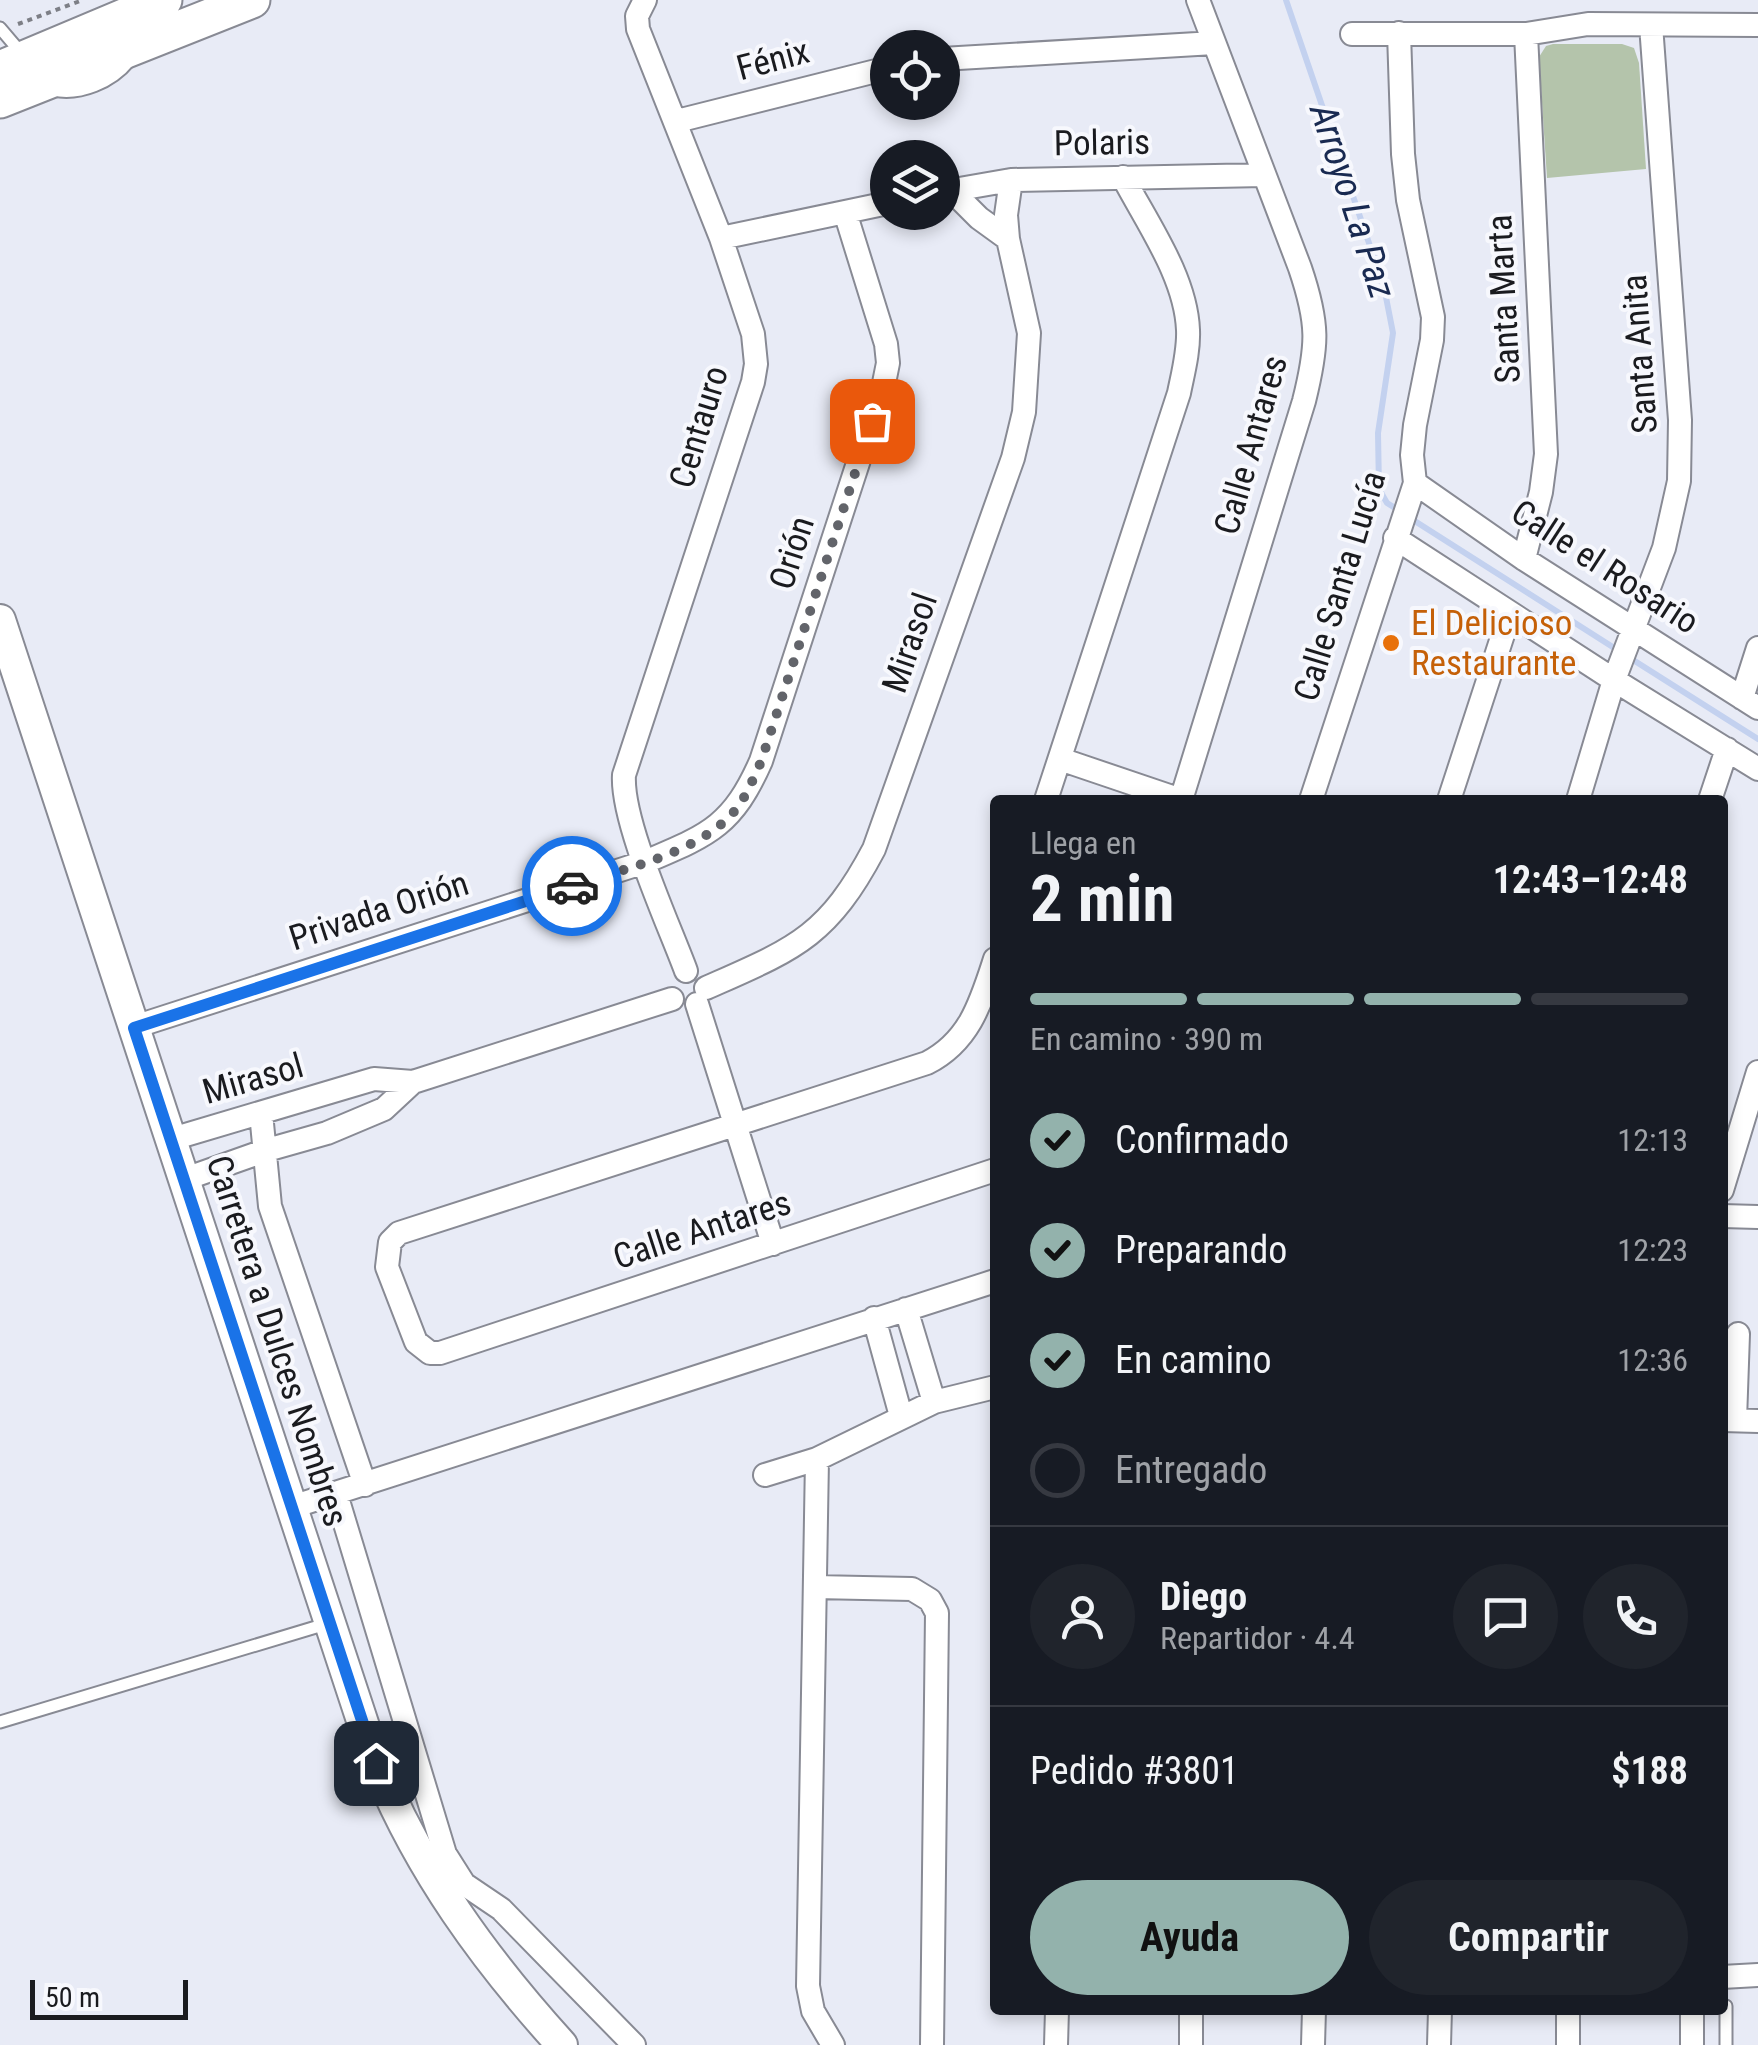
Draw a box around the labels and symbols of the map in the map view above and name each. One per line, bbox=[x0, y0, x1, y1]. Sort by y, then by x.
street label: Fénix bbox=[732, 31, 814, 89]
water label: Arroyo La Paz bbox=[1300, 96, 1405, 304]
street label: Polaris bbox=[1054, 122, 1150, 164]
street label: Santa Marta bbox=[1479, 214, 1529, 384]
street label: Santa Anita bbox=[1614, 273, 1666, 435]
street label: Calle Antares bbox=[1206, 351, 1296, 539]
street label: Centauro bbox=[661, 361, 737, 493]
pin bbox=[830, 379, 915, 464]
street label: Calle Santa Lucía bbox=[1286, 466, 1394, 706]
street label: Calle el Rosario bbox=[1504, 491, 1706, 643]
street label: Orión bbox=[761, 511, 823, 595]
street label: Mirasol bbox=[874, 588, 946, 698]
place label: El Delicioso Restaurante bbox=[1411, 603, 1576, 684]
marker: El Delicioso Restaurante bbox=[1380, 632, 1402, 654]
courier bbox=[522, 836, 622, 936]
street label: Privada Orión bbox=[284, 863, 474, 959]
street label: Mirasol bbox=[198, 1045, 308, 1113]
street label: Carretera a Dulces Nombres bbox=[198, 1150, 356, 1532]
street label: Calle Antares bbox=[608, 1182, 796, 1278]
pin bbox=[334, 1721, 419, 1806]
scale bar bbox=[30, 1975, 188, 2020]

